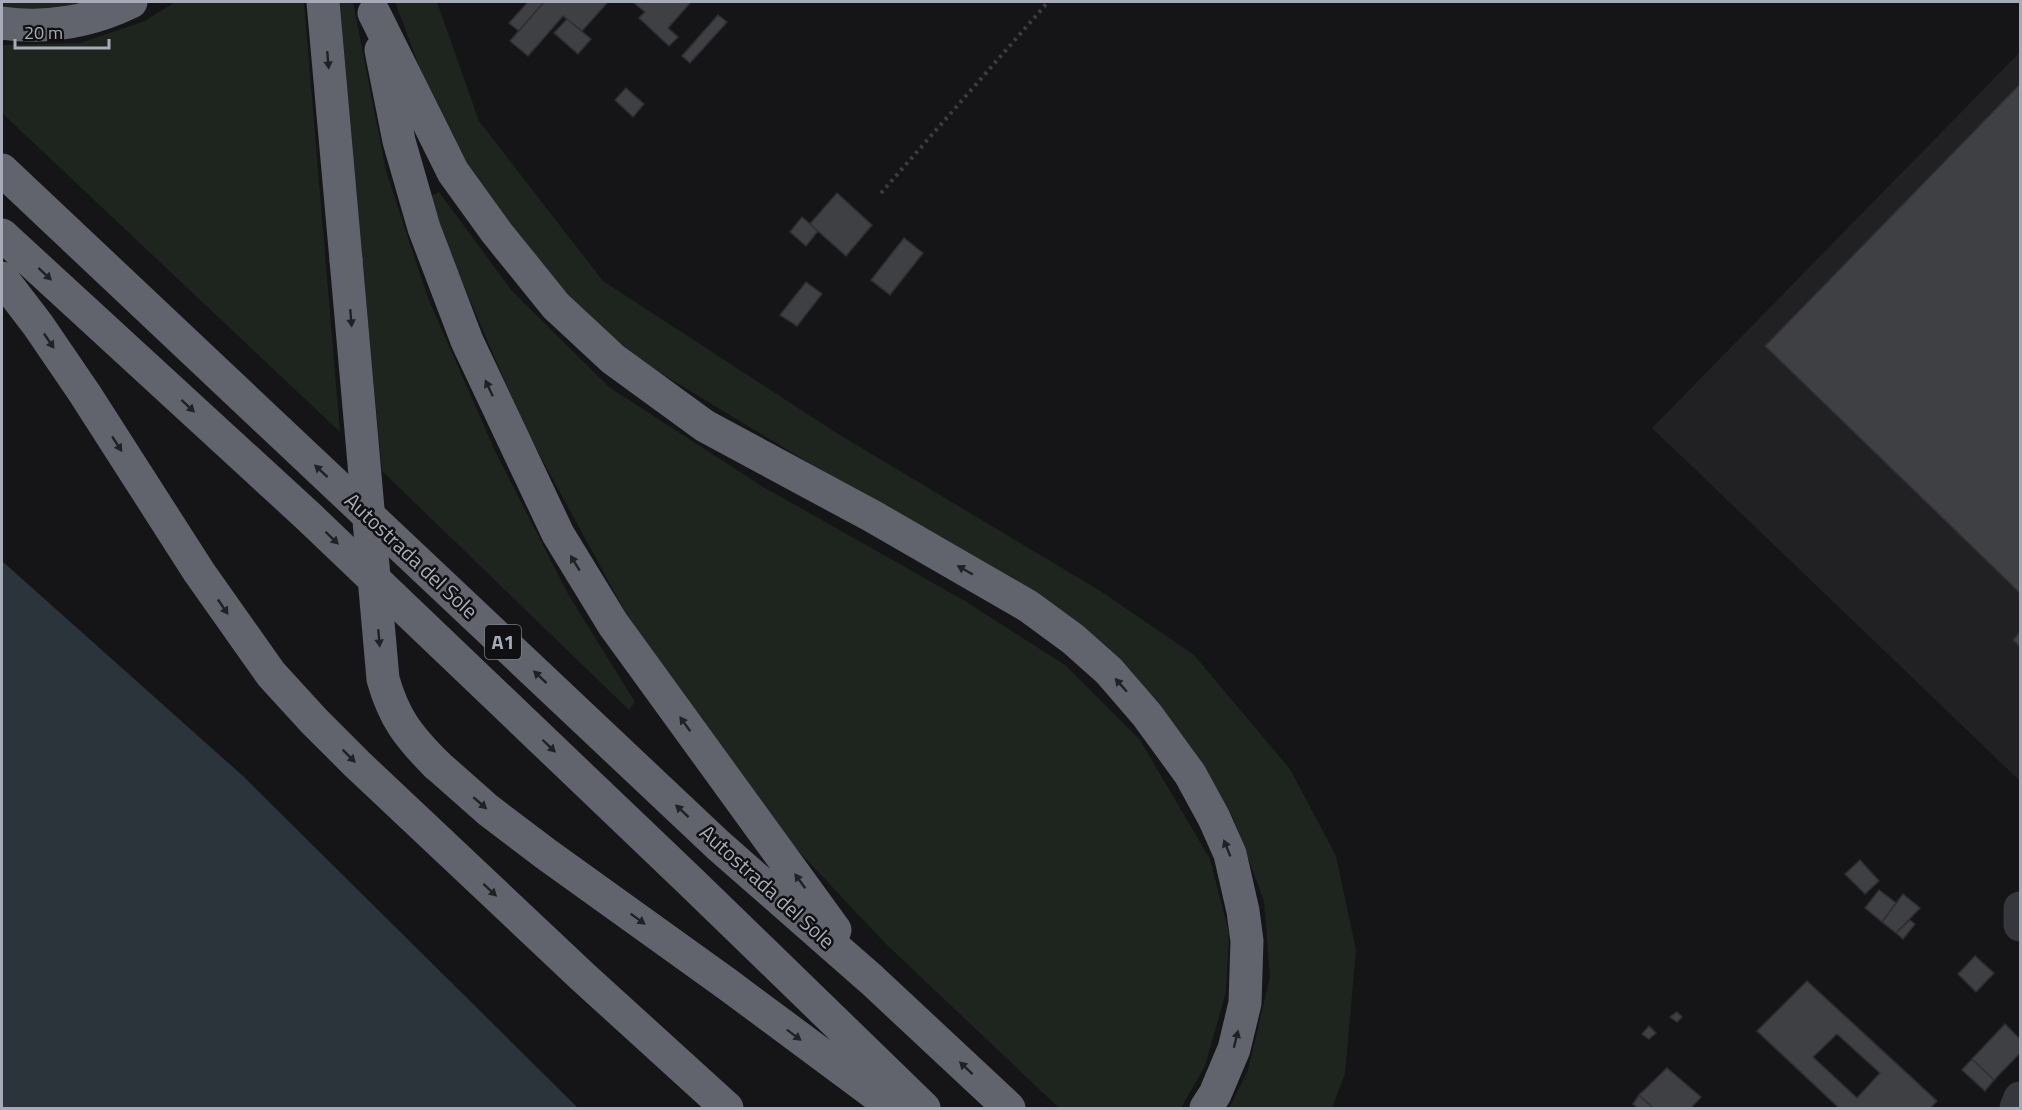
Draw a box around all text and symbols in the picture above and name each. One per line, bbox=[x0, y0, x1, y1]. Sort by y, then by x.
scale bar bbox=[15, 12, 110, 50]
text: 20 m bbox=[24, 19, 63, 46]
one-way arrow bbox=[323, 50, 333, 69]
one-way arrow bbox=[37, 267, 52, 281]
one-way arrow bbox=[346, 309, 356, 328]
one-way arrow bbox=[43, 333, 55, 349]
one-way arrow bbox=[485, 380, 494, 397]
one-way arrow bbox=[181, 399, 196, 413]
one-way arrow bbox=[111, 436, 122, 452]
one-way arrow bbox=[314, 464, 329, 478]
street label: Autostrada del Sole bbox=[338, 485, 486, 626]
one-way arrow bbox=[324, 531, 338, 545]
one-way arrow bbox=[570, 555, 581, 571]
one-way arrow bbox=[956, 565, 973, 575]
one-way arrow bbox=[217, 599, 229, 615]
road number: A1 bbox=[485, 625, 521, 659]
one-way arrow bbox=[374, 629, 384, 648]
one-way arrow bbox=[532, 670, 547, 684]
one-way arrow bbox=[1115, 678, 1128, 693]
one-way arrow bbox=[680, 716, 692, 731]
one-way arrow bbox=[541, 738, 555, 752]
one-way arrow bbox=[341, 748, 355, 762]
one-way arrow bbox=[473, 796, 488, 810]
one-way arrow bbox=[675, 804, 689, 818]
street label: Autostrada del Sole bbox=[693, 817, 842, 956]
one-way arrow bbox=[1222, 839, 1231, 857]
one-way arrow bbox=[794, 874, 806, 890]
one-way arrow bbox=[483, 883, 498, 897]
one-way arrow bbox=[630, 912, 645, 924]
one-way arrow bbox=[787, 1028, 802, 1040]
one-way arrow bbox=[1232, 1030, 1242, 1049]
one-way arrow bbox=[959, 1062, 973, 1076]

